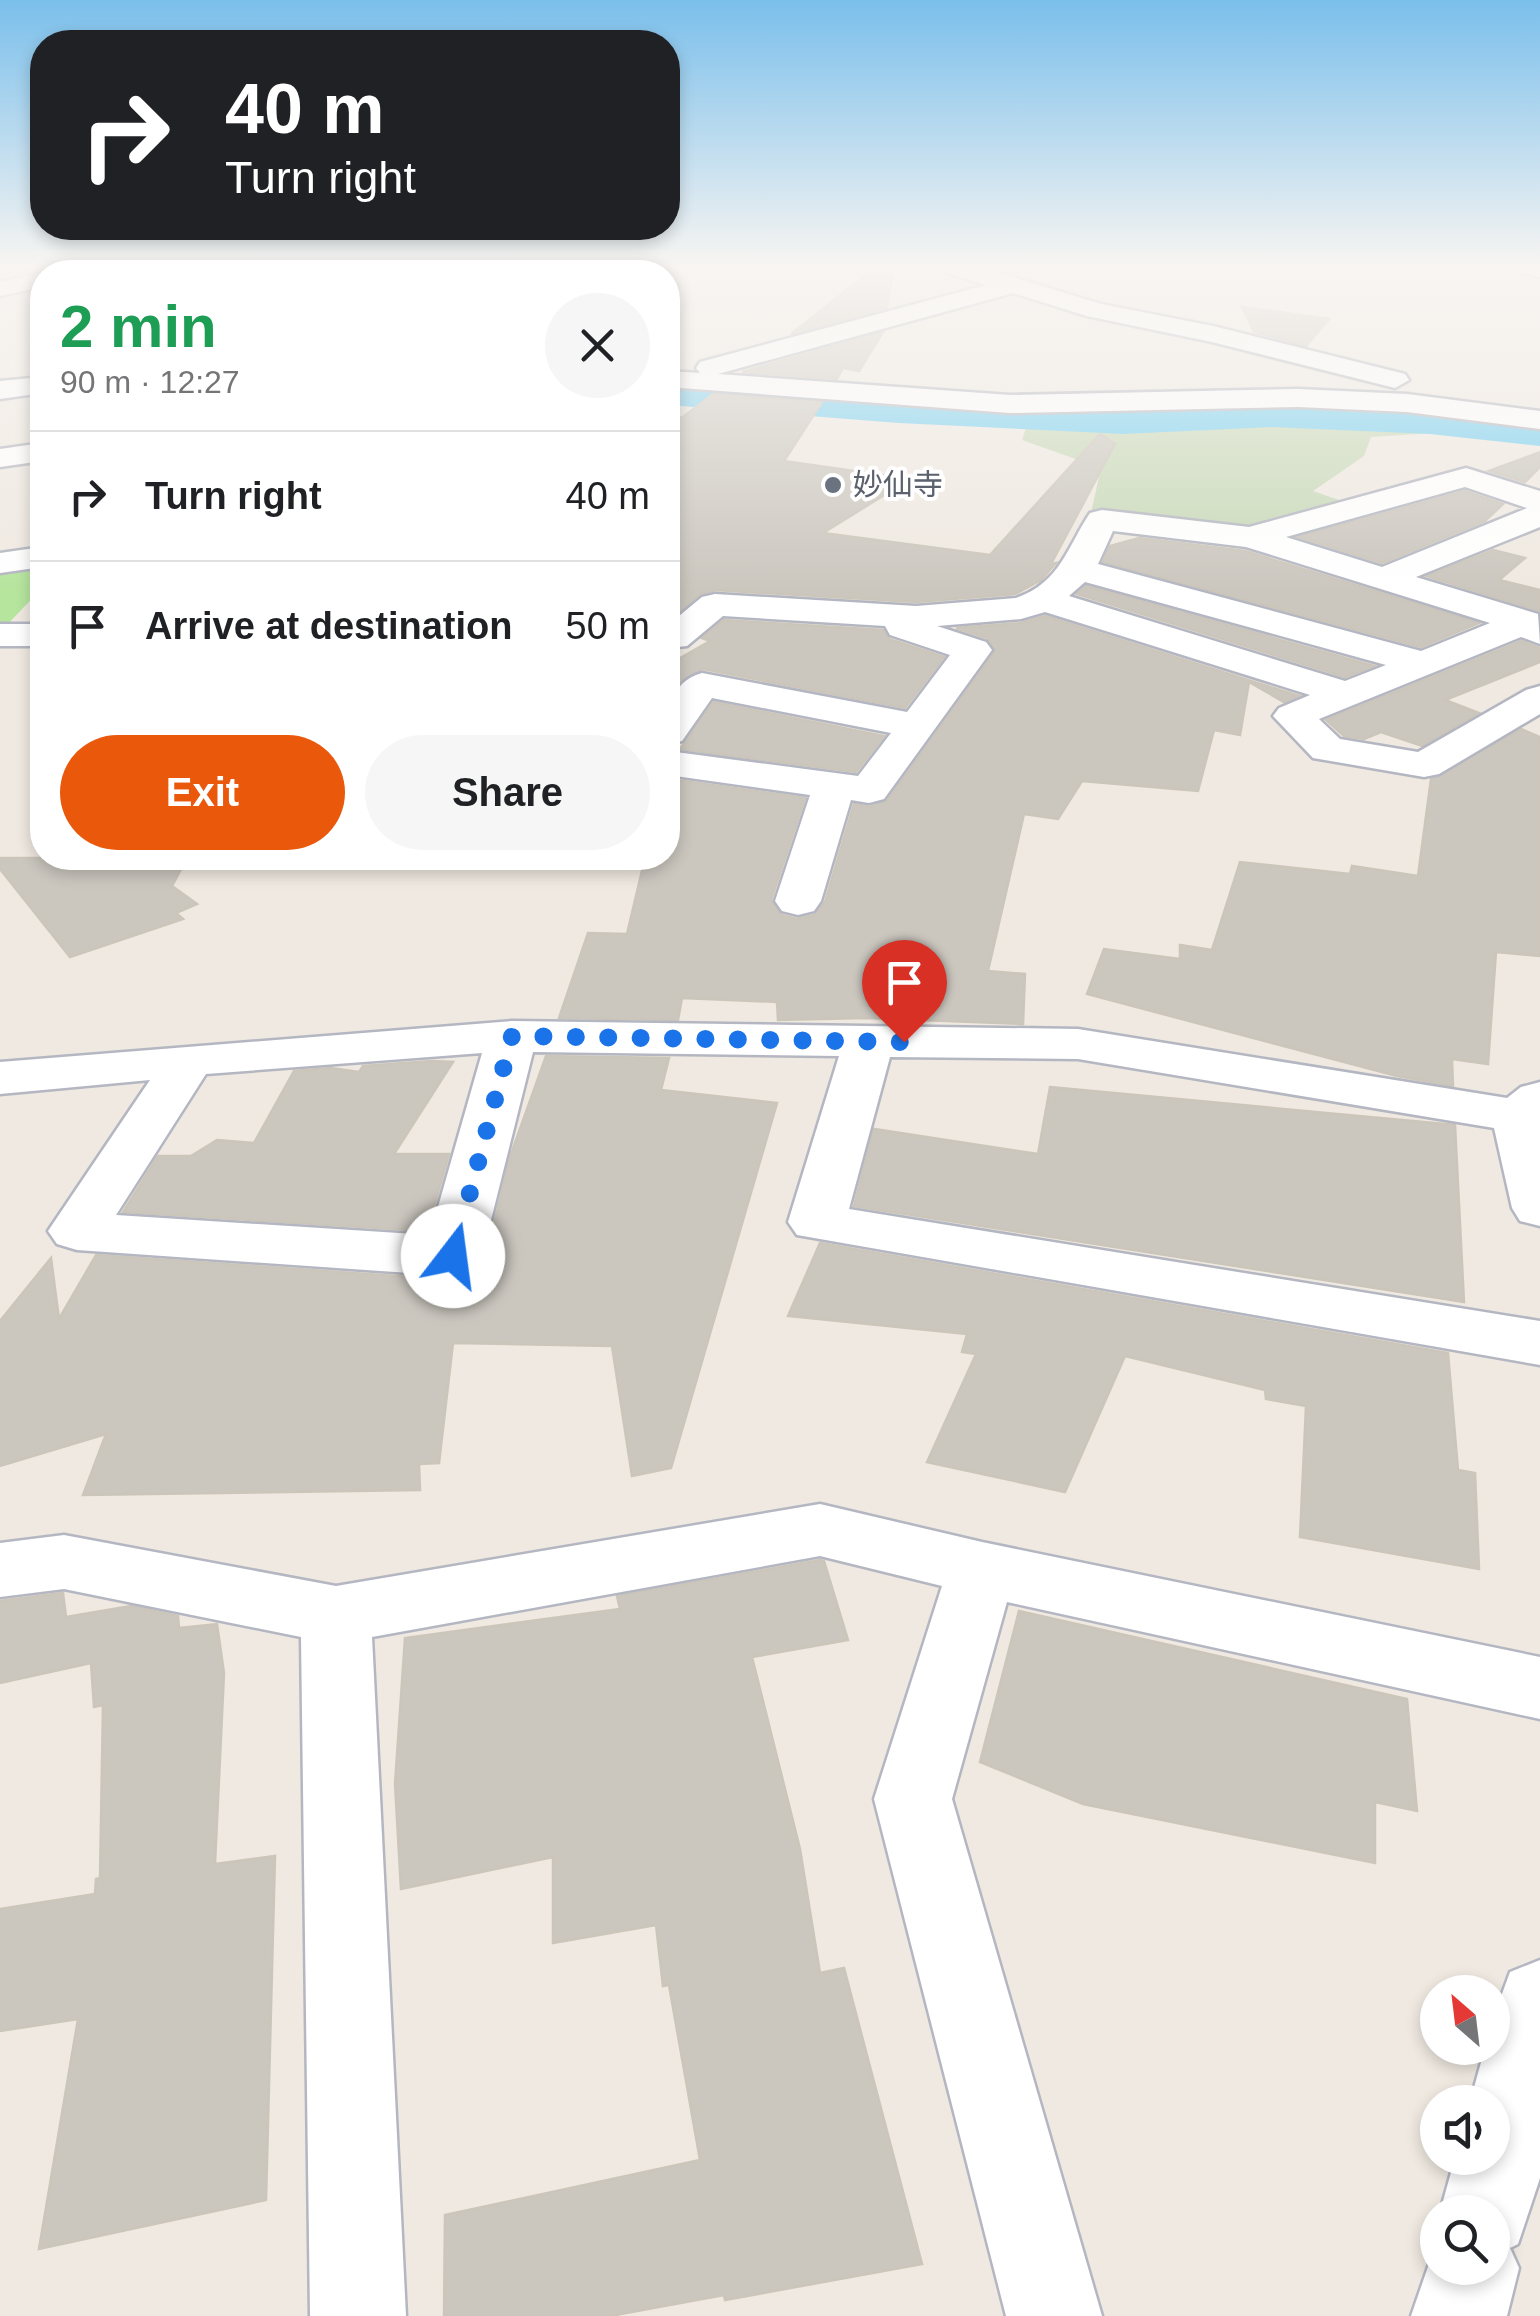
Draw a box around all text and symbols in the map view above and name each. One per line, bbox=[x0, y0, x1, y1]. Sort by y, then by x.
icon: right bbox=[60, 70, 190, 200]
text: 40 m bbox=[225, 70, 385, 148]
text: Turn right bbox=[225, 152, 416, 203]
text: 2 min bbox=[60, 293, 217, 360]
button: close bbox=[545, 293, 650, 398]
text: 90 m · 12:27 bbox=[60, 364, 240, 400]
place label: 妙仙寺 bbox=[853, 468, 943, 501]
icon: right bbox=[60, 469, 115, 524]
marker: 妙仙寺 bbox=[822, 474, 844, 496]
text: Turn right bbox=[145, 475, 322, 517]
text: 40 m bbox=[566, 475, 650, 517]
icon: arrive bbox=[60, 599, 115, 654]
text: Arrive at destination bbox=[145, 605, 512, 647]
text: 50 m bbox=[566, 605, 650, 647]
button: Exit bbox=[60, 735, 345, 850]
button: Share bbox=[365, 735, 650, 850]
pin bbox=[862, 940, 947, 1043]
icon: arrive bbox=[877, 955, 932, 1010]
position arrow bbox=[401, 1204, 505, 1308]
north arrow bbox=[1420, 1975, 1510, 2065]
map controls bbox=[1420, 1975, 1510, 2285]
button: sound bbox=[1420, 2085, 1510, 2175]
button: search bbox=[1420, 2195, 1510, 2285]

